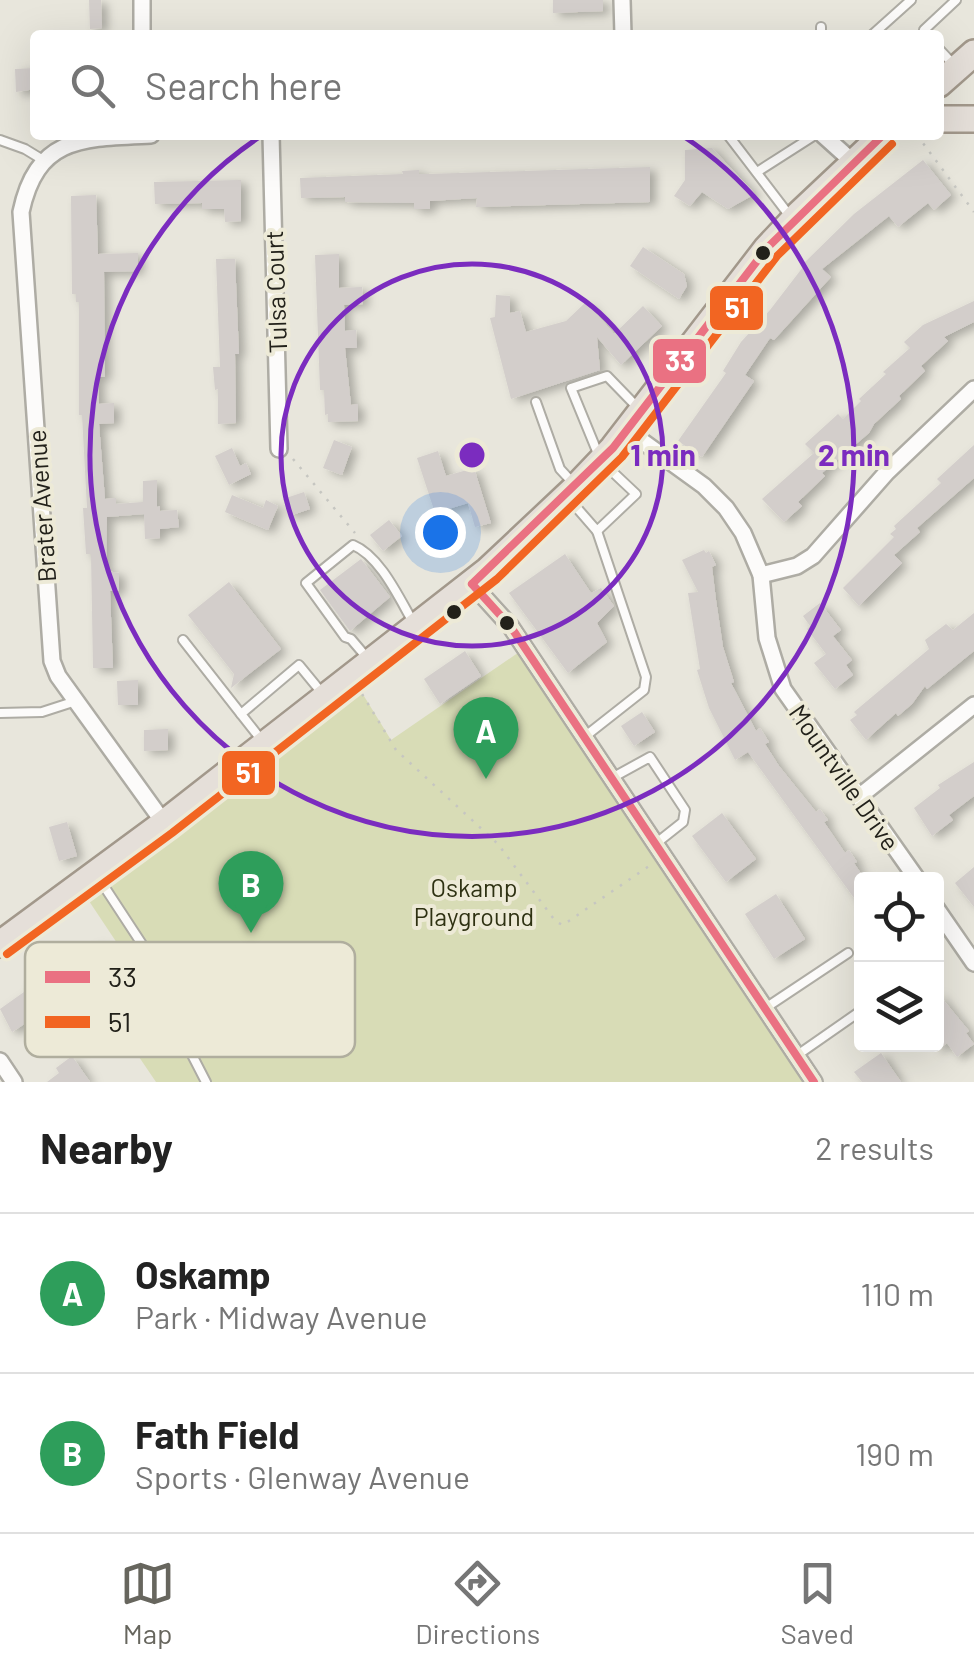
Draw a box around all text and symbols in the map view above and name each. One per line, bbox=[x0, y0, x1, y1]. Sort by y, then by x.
search box bbox=[30, 30, 944, 140]
icon: search bbox=[65, 58, 120, 113]
text: Search here bbox=[145, 62, 343, 108]
street label: Tulsa Court bbox=[258, 230, 292, 354]
unlabelled marker bbox=[753, 243, 773, 263]
line badge: 51 bbox=[708, 284, 765, 332]
text: 51 bbox=[725, 290, 749, 324]
line badge: 33 bbox=[651, 337, 708, 385]
text: 33 bbox=[665, 343, 695, 377]
street label: Brater Avenue bbox=[21, 429, 61, 583]
text: 1 min bbox=[630, 436, 696, 472]
text: 2 min bbox=[818, 436, 890, 472]
centre of rings bbox=[454, 437, 490, 473]
your location bbox=[415, 507, 466, 558]
unlabelled marker bbox=[444, 602, 464, 622]
unlabelled marker bbox=[497, 613, 517, 633]
pin: A bbox=[454, 696, 518, 779]
street label: Mountville Drive bbox=[784, 698, 906, 856]
line badge: 51 bbox=[220, 749, 277, 797]
text: 51 bbox=[236, 755, 260, 789]
pin: B bbox=[218, 850, 284, 933]
park label: Oskamp Playground bbox=[414, 872, 534, 931]
map controls bbox=[854, 872, 944, 1052]
button: locate bbox=[854, 872, 944, 962]
legend bbox=[25, 942, 355, 1057]
text: 33 bbox=[108, 959, 137, 993]
button: layers bbox=[854, 962, 944, 1052]
text: 51 bbox=[108, 1004, 131, 1038]
text: Nearby bbox=[40, 1122, 173, 1172]
text: 2 results bbox=[815, 1128, 934, 1166]
text: Oskamp bbox=[135, 1251, 270, 1297]
text: A bbox=[62, 1274, 83, 1312]
text: 110 m bbox=[861, 1274, 934, 1312]
text: Park · Midway Avenue bbox=[135, 1297, 428, 1335]
text: Fath Field bbox=[135, 1411, 299, 1457]
text: B bbox=[63, 1434, 82, 1472]
text: 190 m bbox=[855, 1434, 934, 1472]
text: Sports · Glenway Avenue bbox=[135, 1457, 470, 1495]
tab: Map bbox=[120, 1556, 175, 1650]
tab: Directions bbox=[415, 1556, 540, 1650]
tab: Saved bbox=[780, 1556, 854, 1650]

